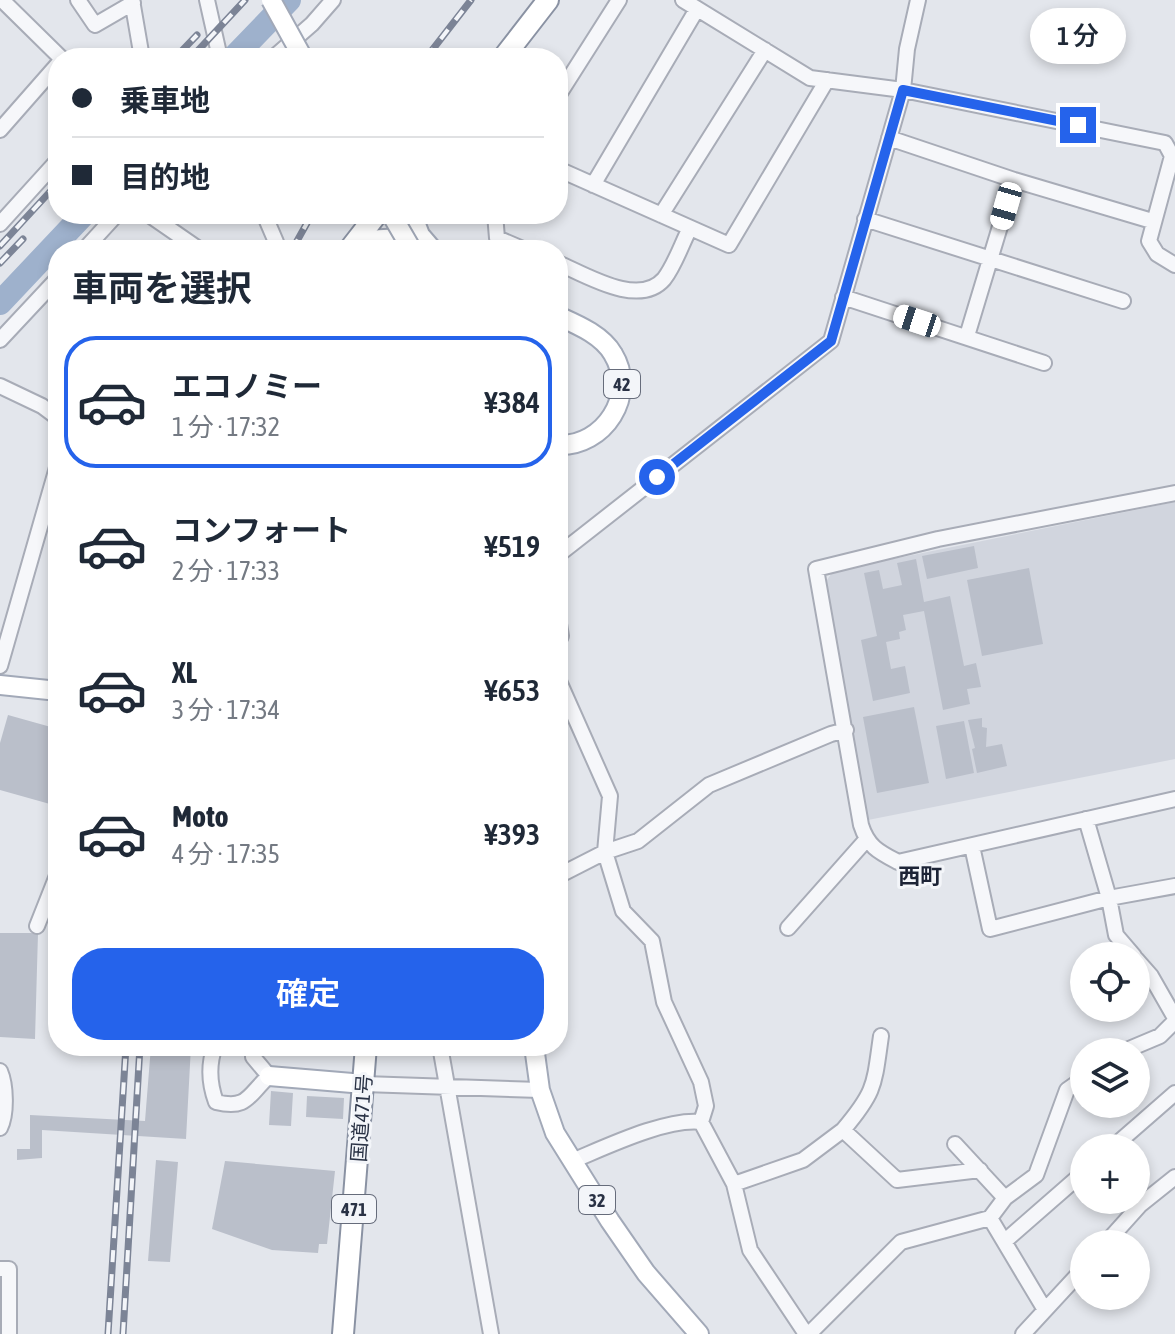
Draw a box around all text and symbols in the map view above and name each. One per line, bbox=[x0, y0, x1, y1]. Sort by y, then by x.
callout: 1 分 bbox=[1030, 9, 1126, 65]
text: 1 分 bbox=[1057, 21, 1099, 51]
text: 乗車地 bbox=[120, 83, 210, 117]
route end bbox=[1060, 107, 1096, 143]
text: 目的地 bbox=[120, 160, 210, 194]
car bbox=[988, 180, 1024, 232]
text: 車両を選択 bbox=[72, 267, 252, 309]
car bbox=[890, 302, 944, 340]
icon: car bbox=[76, 366, 148, 438]
text: エコノミー bbox=[172, 369, 322, 403]
road number: 42 bbox=[604, 370, 640, 398]
text: ¥384 bbox=[484, 385, 540, 419]
text: 1 分 · 17:32 bbox=[172, 412, 280, 442]
route start bbox=[639, 459, 675, 495]
icon: car bbox=[76, 510, 148, 582]
text: コンフォート bbox=[172, 513, 351, 547]
text: ¥519 bbox=[484, 529, 540, 563]
text: 2 分 · 17:33 bbox=[172, 556, 280, 586]
icon: car bbox=[76, 654, 148, 726]
text: XL bbox=[172, 655, 197, 689]
text: ¥653 bbox=[484, 673, 540, 707]
text: 3 分 · 17:34 bbox=[172, 695, 280, 725]
icon: car bbox=[76, 798, 148, 870]
text: Moto bbox=[172, 799, 229, 833]
text: ¥393 bbox=[484, 817, 540, 851]
text: 4 分 · 17:35 bbox=[172, 839, 280, 869]
district label: 西町 bbox=[898, 863, 942, 889]
map controls bbox=[1070, 942, 1150, 1310]
button: locate bbox=[1070, 942, 1150, 1022]
button: 確定 bbox=[72, 948, 544, 1040]
button: layers bbox=[1070, 1038, 1150, 1118]
street label: 国道471号 bbox=[346, 1073, 376, 1163]
button: + bbox=[1070, 1134, 1150, 1214]
road number: 32 bbox=[579, 1186, 615, 1214]
road number: 471 bbox=[332, 1195, 376, 1223]
button: − bbox=[1070, 1230, 1150, 1310]

